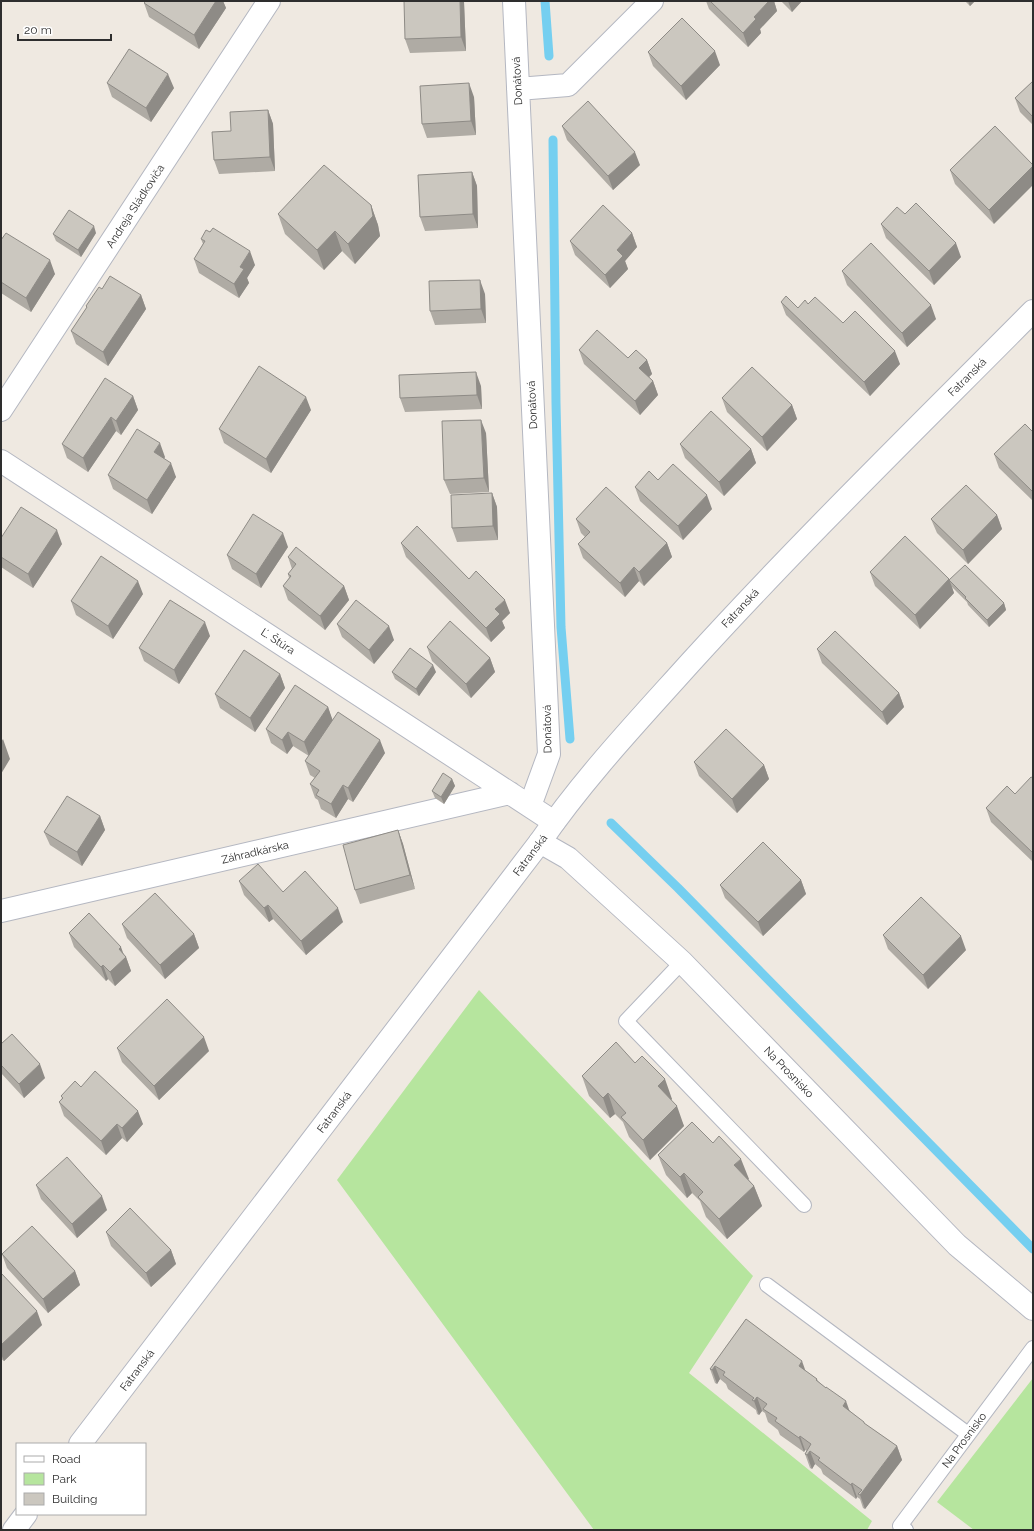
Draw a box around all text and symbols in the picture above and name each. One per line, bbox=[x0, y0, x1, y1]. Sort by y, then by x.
scale bar bbox=[18, 16, 111, 42]
text: 20 m bbox=[24, 23, 52, 37]
street label: Donátová bbox=[510, 56, 525, 105]
street label: Andreja Sládkoviča bbox=[104, 162, 167, 250]
street label: Fatranská bbox=[946, 356, 989, 399]
street label: Donátová bbox=[525, 380, 540, 429]
street label: Fatranská bbox=[719, 586, 762, 631]
street label: Ľ. Štúra bbox=[258, 625, 298, 657]
street label: Donátová bbox=[541, 705, 554, 753]
street label: Fatranská bbox=[511, 832, 550, 879]
street label: Záhradkárska bbox=[220, 838, 290, 867]
street label: Na Prosnisko bbox=[761, 1044, 816, 1101]
street label: Fatranská bbox=[315, 1089, 354, 1136]
street label: Fatranská bbox=[118, 1347, 157, 1394]
street label: Na Prosnisko bbox=[939, 1410, 990, 1470]
legend bbox=[16, 1443, 146, 1515]
text: Road bbox=[52, 1452, 81, 1466]
text: Park bbox=[52, 1472, 77, 1486]
text: Building bbox=[52, 1492, 98, 1506]

